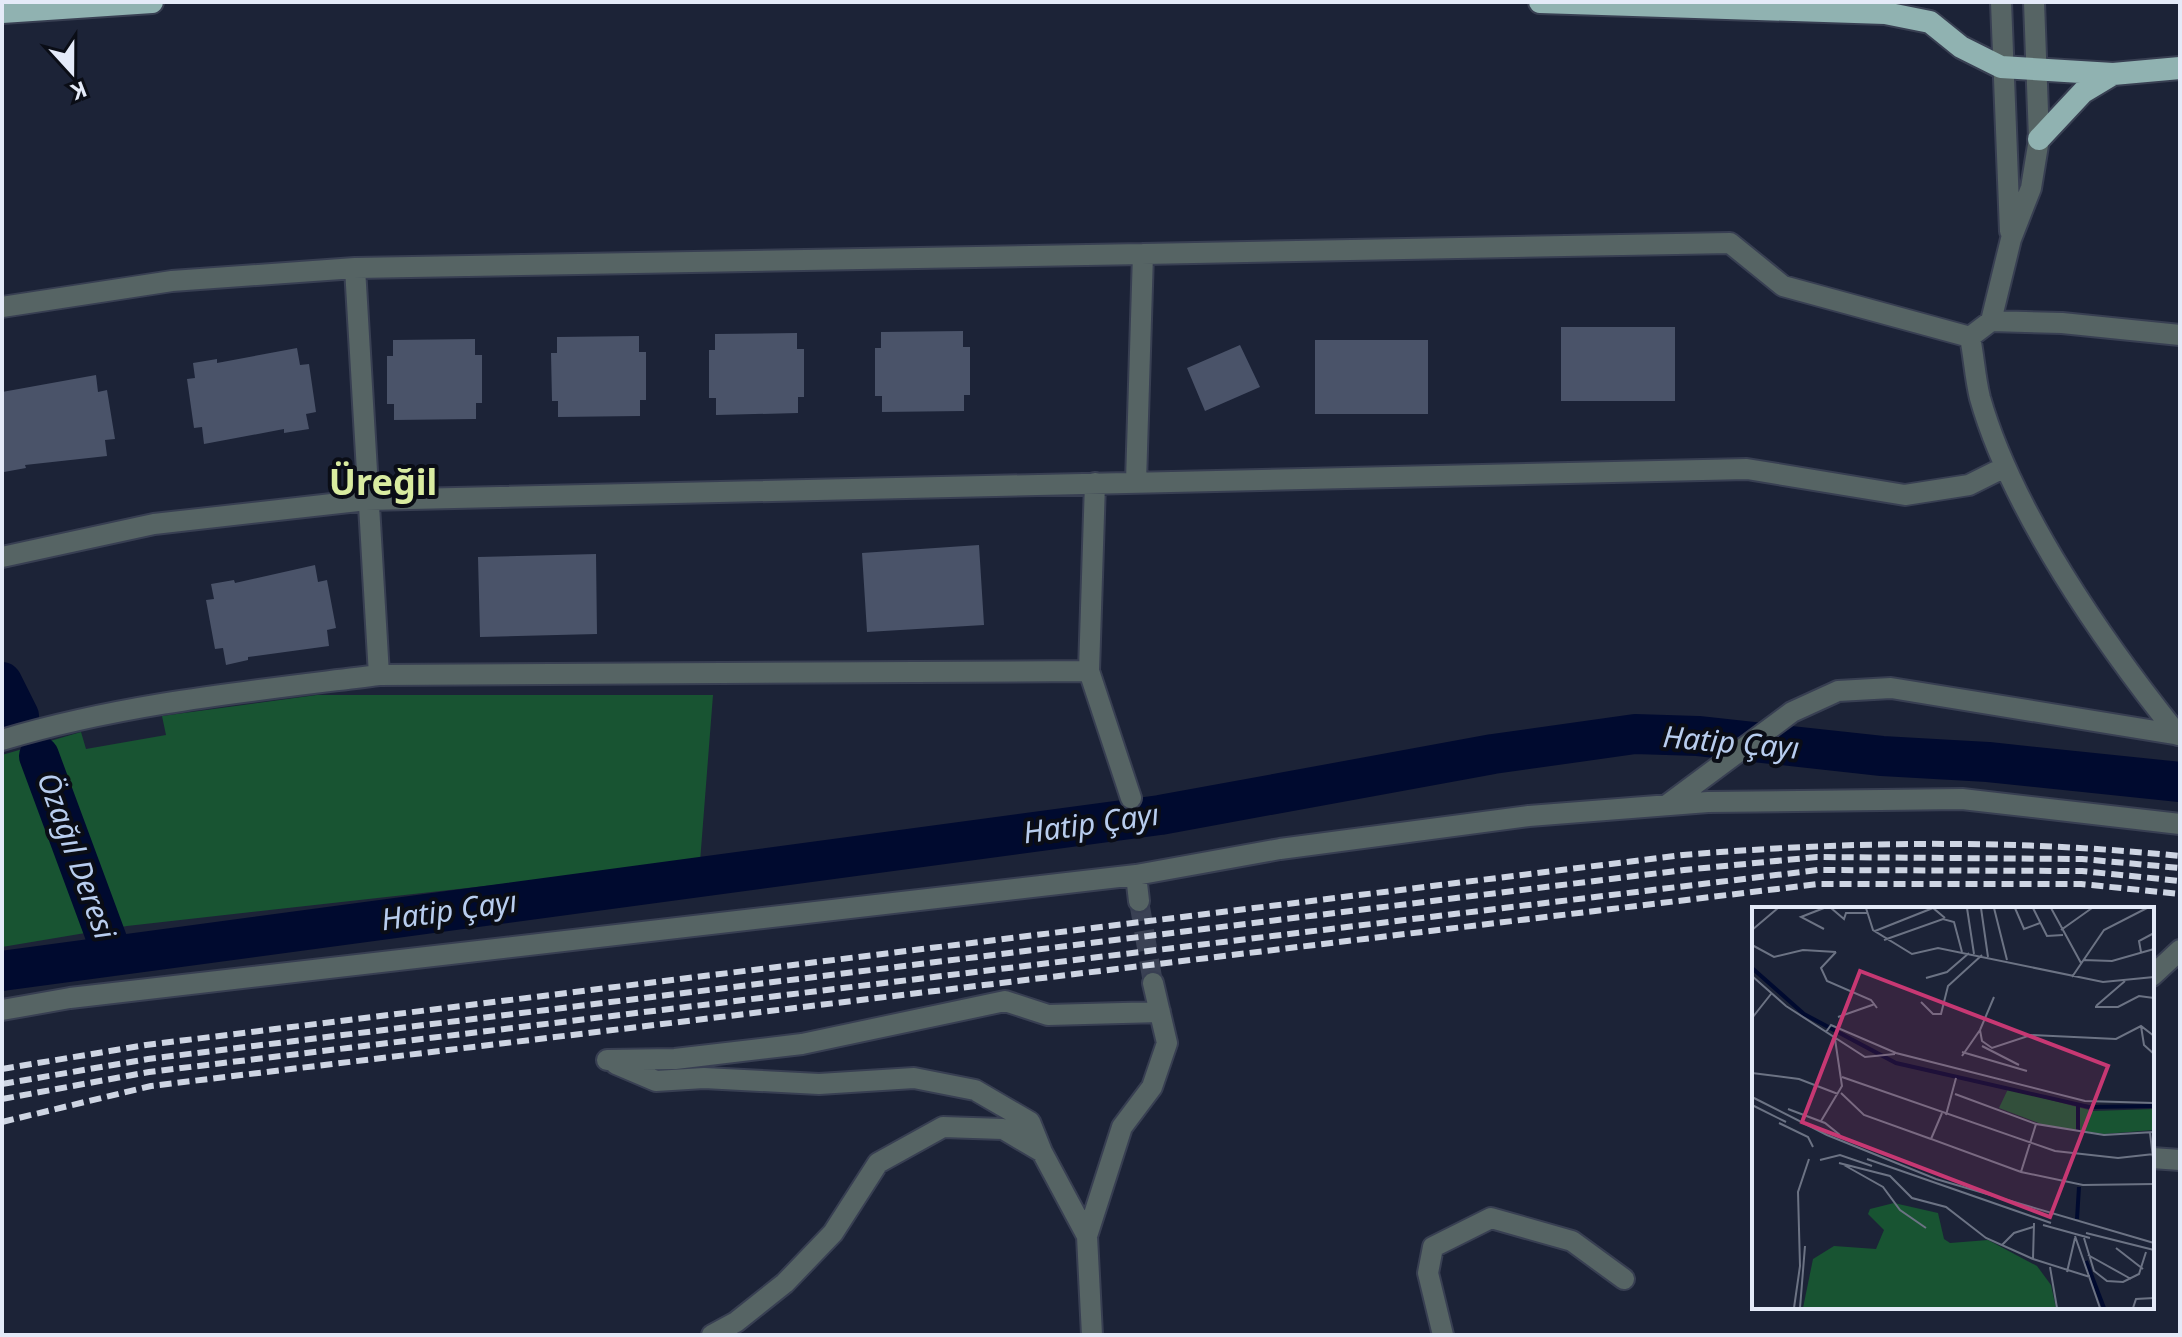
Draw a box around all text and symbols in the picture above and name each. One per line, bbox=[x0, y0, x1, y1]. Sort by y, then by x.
north arrow bbox=[32, 32, 112, 112]
text: K bbox=[67, 75, 92, 108]
district label: Üreğil bbox=[329, 457, 437, 506]
water label: Hatip Çayı bbox=[1661, 715, 1801, 768]
water label: Özağıl Deresi bbox=[28, 766, 127, 946]
water label: Hatip Çayı bbox=[1020, 793, 1161, 852]
water label: Hatip Çayı bbox=[378, 880, 519, 939]
inset map bbox=[1752, 907, 2154, 1309]

